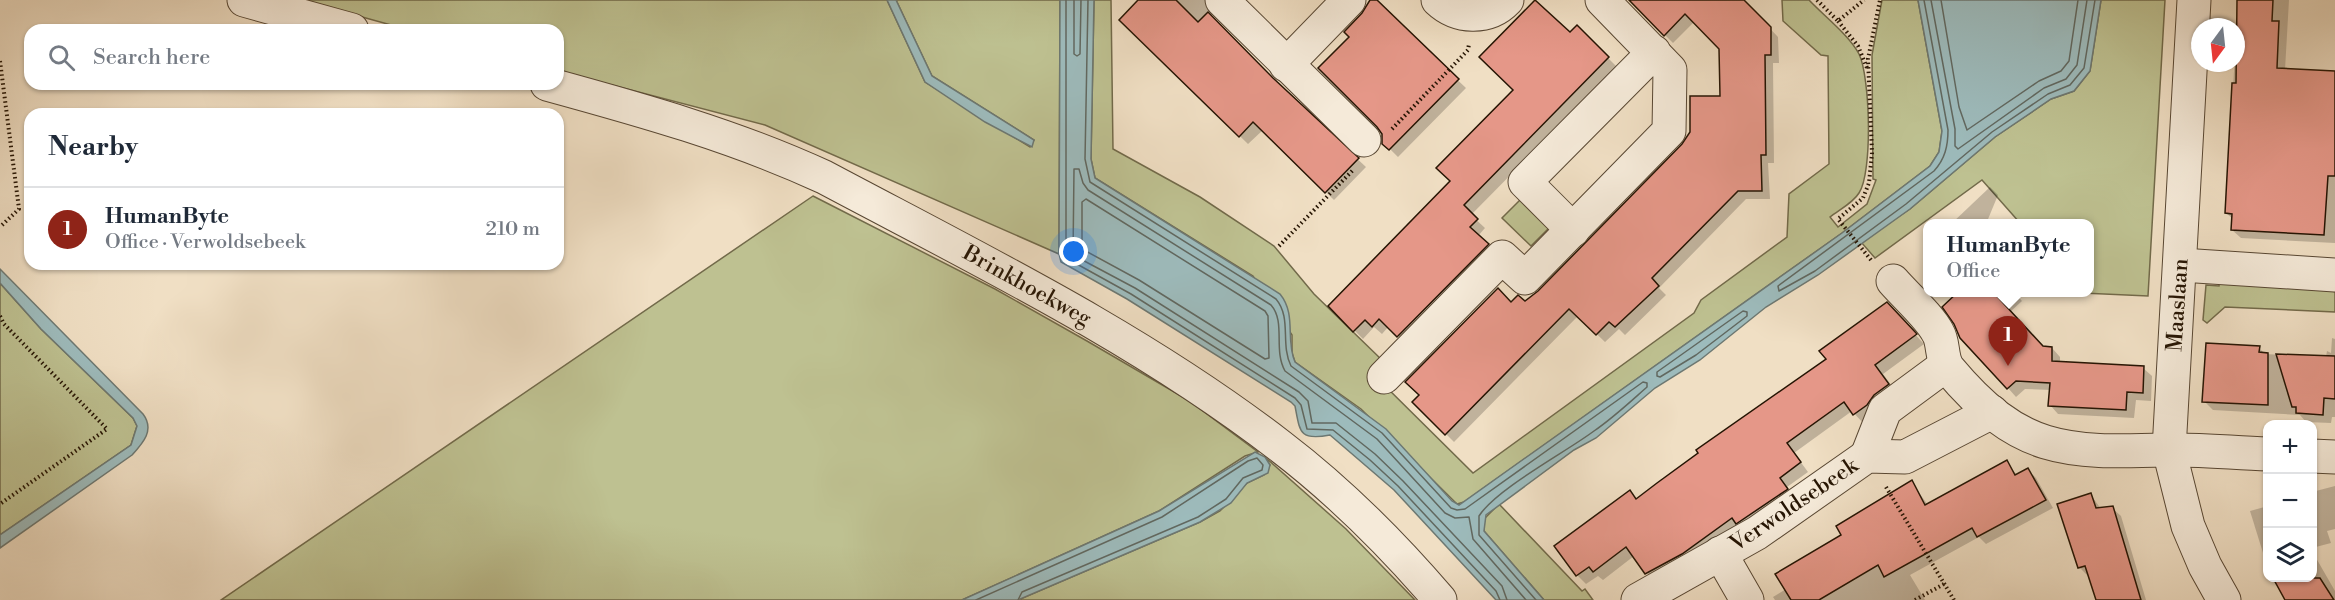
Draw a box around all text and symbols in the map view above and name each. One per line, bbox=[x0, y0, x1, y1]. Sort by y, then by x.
north arrow bbox=[2191, 18, 2245, 72]
search box bbox=[24, 24, 564, 90]
icon: search bbox=[45, 41, 78, 74]
text: Search here bbox=[93, 44, 210, 71]
text: Nearby bbox=[48, 131, 138, 163]
text: HumanByte bbox=[105, 203, 229, 230]
text: 1 bbox=[63, 217, 72, 242]
text: 210 m bbox=[485, 217, 540, 242]
popup bbox=[1923, 219, 2094, 297]
text: Office · Verwoldsebeek bbox=[105, 230, 305, 255]
text: HumanByte bbox=[1946, 232, 2071, 259]
your location bbox=[1059, 237, 1088, 266]
street label: Brinkhoekweg bbox=[957, 239, 1097, 333]
street label: Maaslaan bbox=[2161, 258, 2195, 352]
text: Office bbox=[1946, 259, 2000, 284]
pin: 1 bbox=[1988, 316, 2028, 366]
map controls bbox=[2263, 420, 2317, 582]
button: + bbox=[2263, 420, 2317, 474]
street label: Verwoldsebeek bbox=[1724, 451, 1864, 558]
button: − bbox=[2263, 474, 2317, 528]
button: layers bbox=[2263, 528, 2317, 582]

